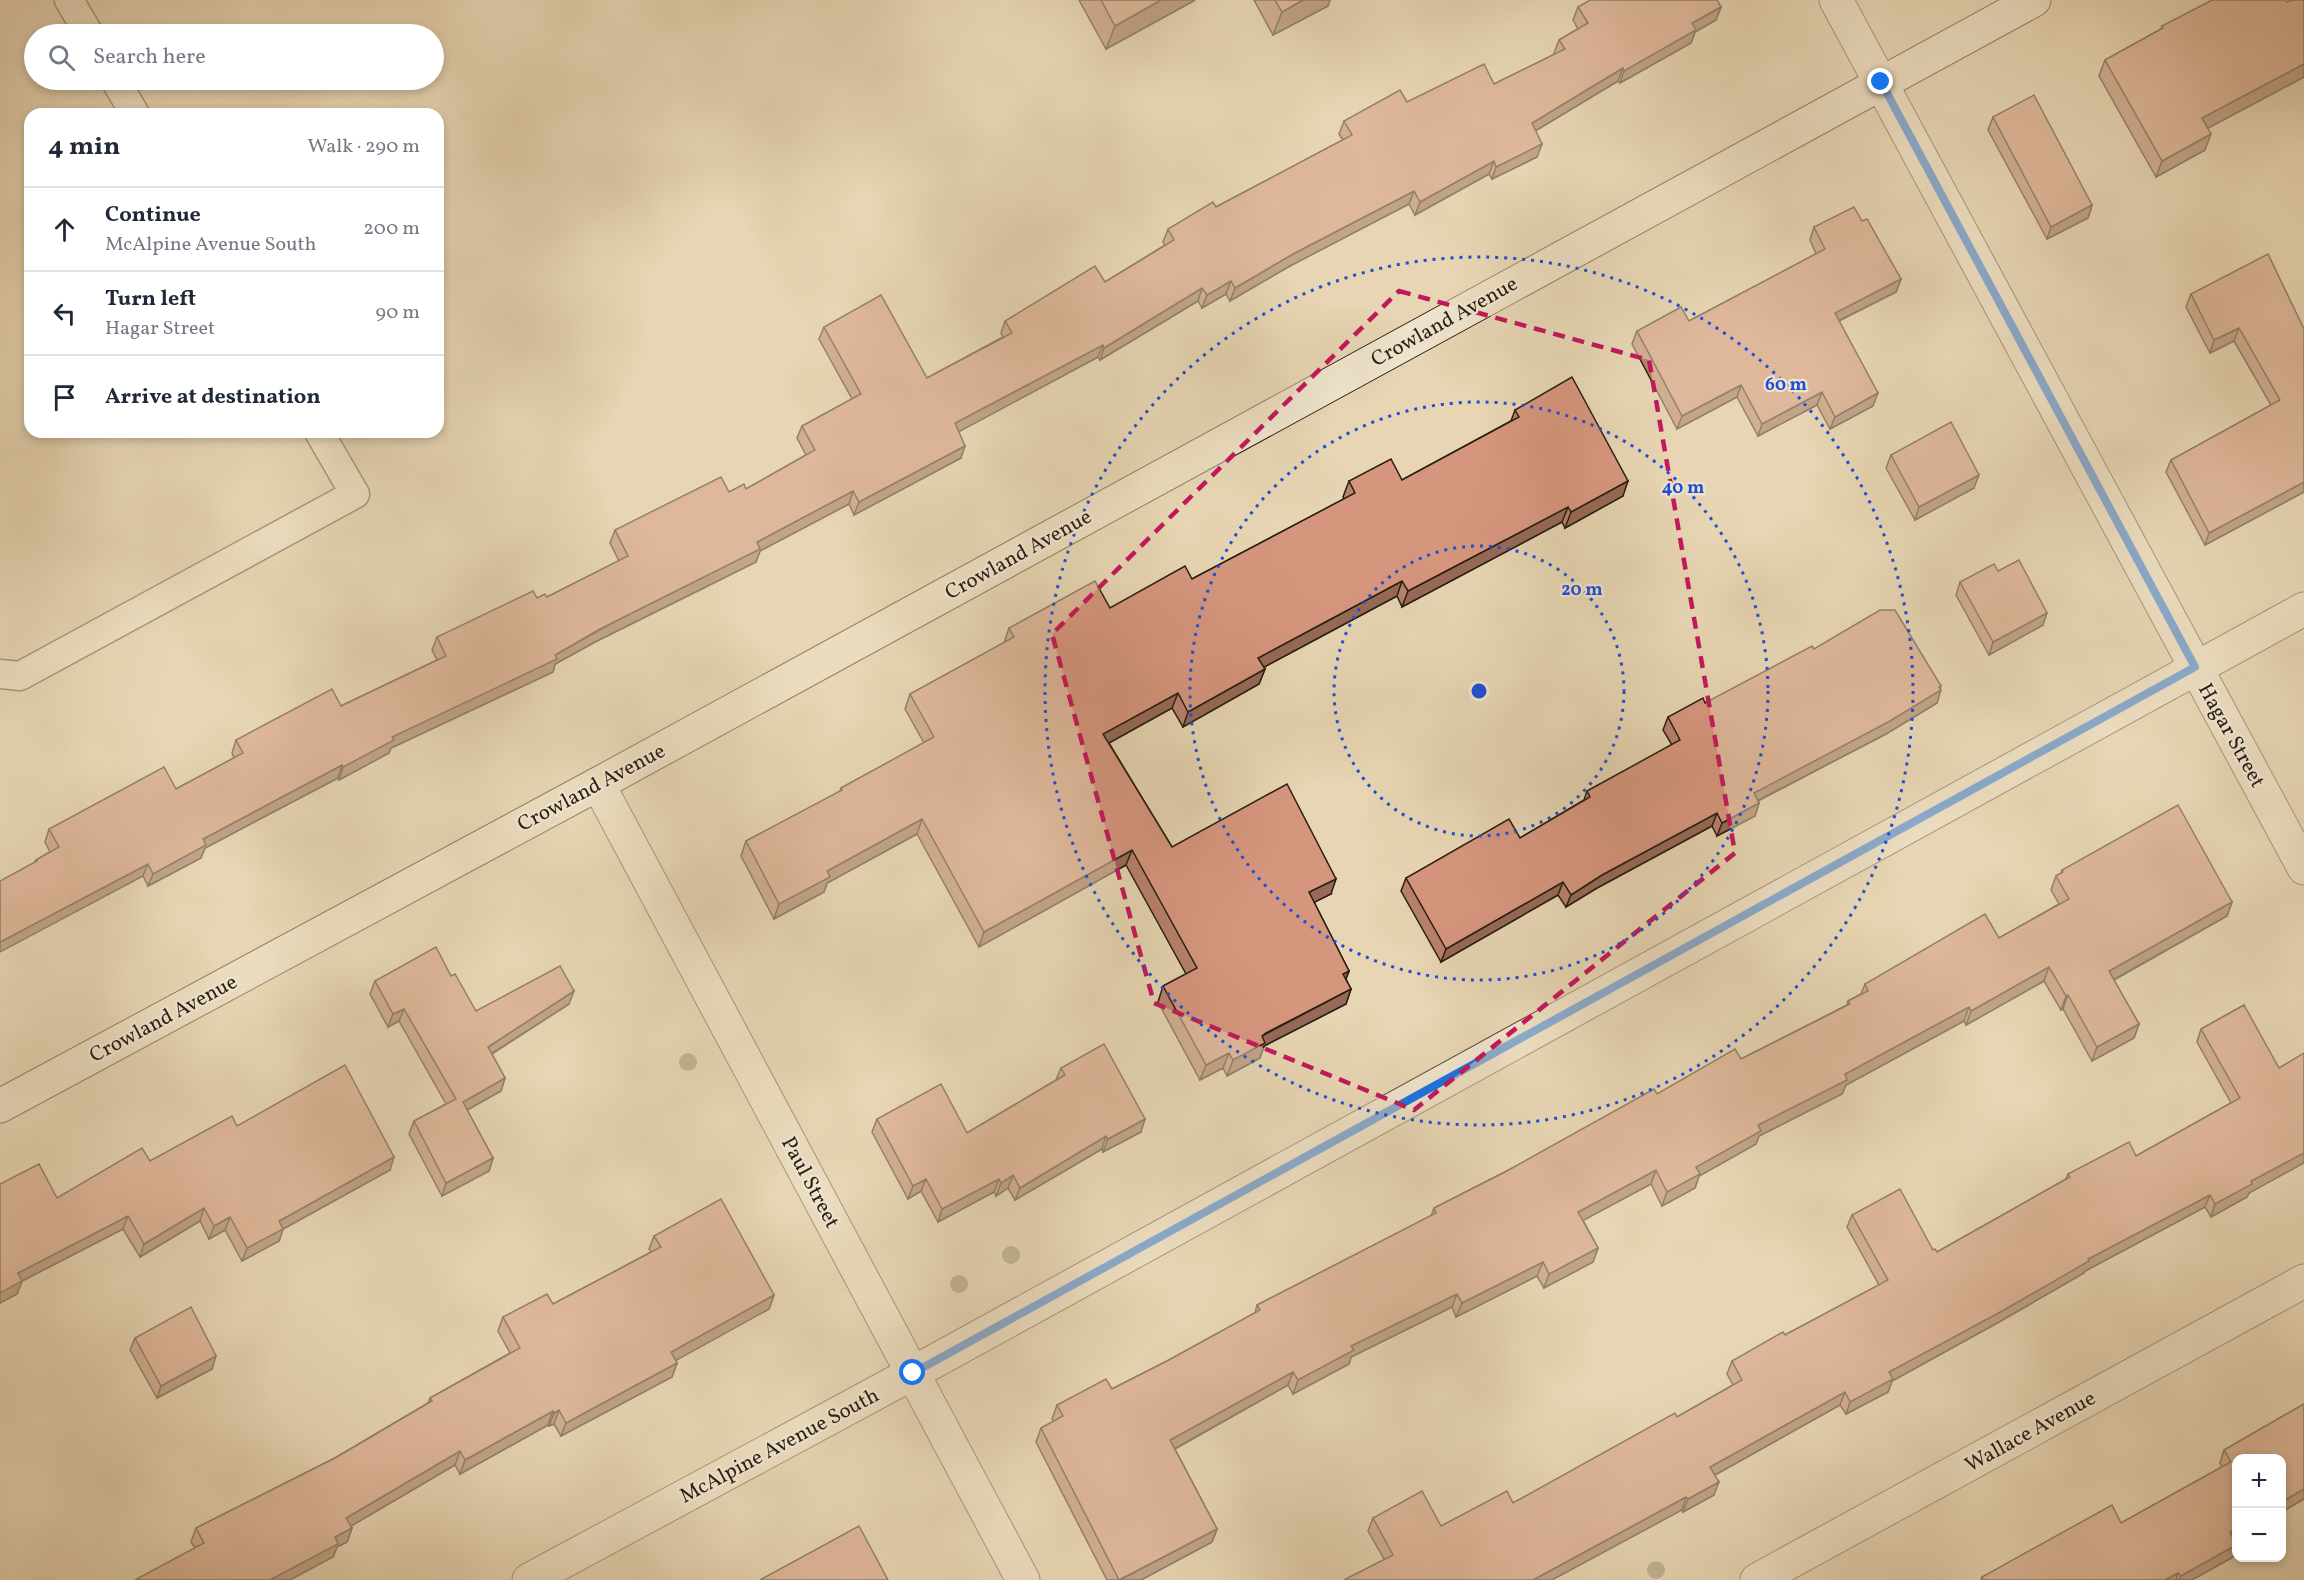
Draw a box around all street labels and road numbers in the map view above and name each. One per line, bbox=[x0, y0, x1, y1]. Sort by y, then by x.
street label: Crowland Avenue bbox=[1366, 270, 1523, 375]
street label: Crowland Avenue bbox=[940, 503, 1097, 608]
street label: Hagar Street bbox=[2190, 678, 2271, 793]
street label: Crowland Avenue bbox=[513, 737, 671, 840]
street label: Crowland Avenue bbox=[85, 968, 243, 1071]
street label: Paul Street bbox=[773, 1132, 846, 1234]
street label: McAlpine Avenue South bbox=[675, 1381, 885, 1511]
street label: Wallace Avenue bbox=[1960, 1384, 2101, 1480]

